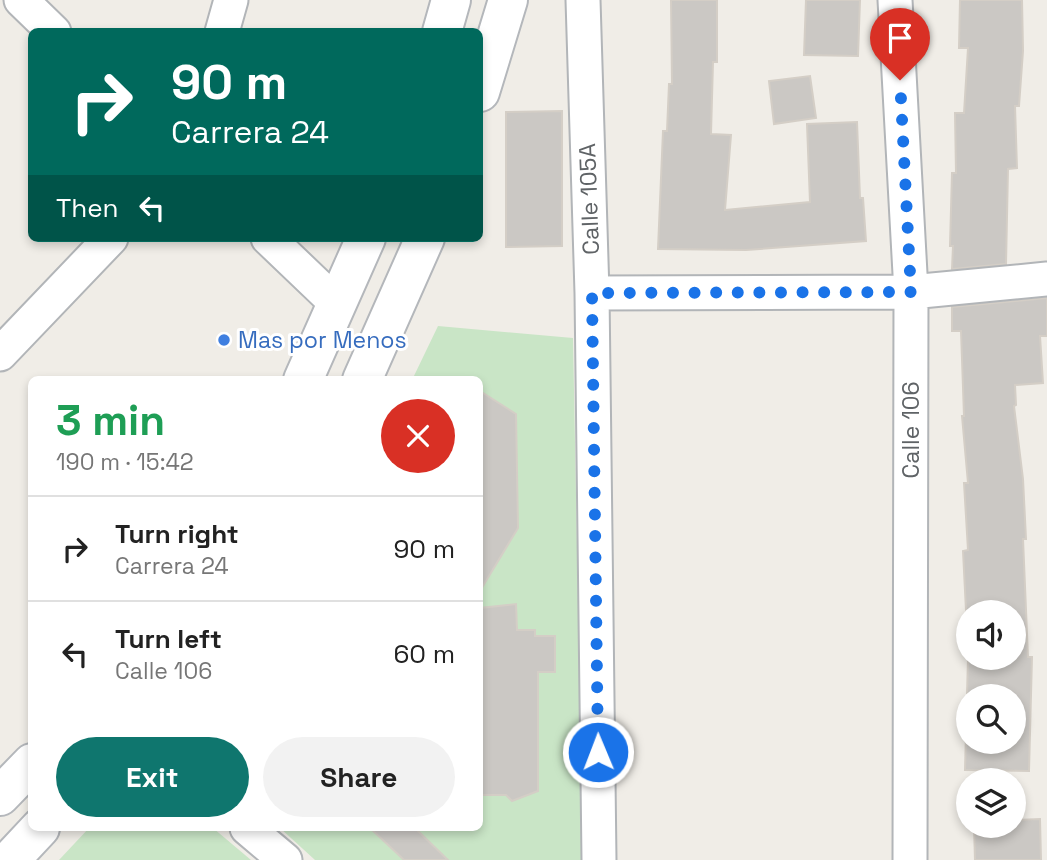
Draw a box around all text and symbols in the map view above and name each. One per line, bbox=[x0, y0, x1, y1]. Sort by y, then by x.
pin bbox=[870, 8, 930, 80]
icon: arrive bbox=[881, 19, 919, 57]
text: 90 m bbox=[171, 51, 287, 113]
icon: right bbox=[56, 56, 147, 147]
text: Carrera 24 bbox=[171, 112, 329, 152]
street label: Calle 105A bbox=[572, 143, 606, 255]
icon: left bbox=[133, 189, 171, 227]
text: Then bbox=[56, 191, 119, 225]
place label: Mas por Menos bbox=[238, 325, 407, 355]
marker: Mas por Menos bbox=[216, 332, 232, 348]
street label: Calle 106 bbox=[896, 381, 926, 479]
text: 3 min bbox=[56, 394, 165, 447]
button: close bbox=[381, 399, 455, 473]
text: 190 m · 15:42 bbox=[56, 447, 194, 477]
text: Turn right bbox=[115, 517, 239, 551]
icon: right bbox=[56, 530, 94, 568]
text: 90 m bbox=[393, 532, 455, 566]
text: Carrera 24 bbox=[115, 551, 229, 581]
map controls bbox=[956, 600, 1026, 838]
button: sound bbox=[956, 600, 1026, 670]
text: Turn left bbox=[115, 622, 222, 656]
icon: left bbox=[56, 635, 94, 673]
text: 60 m bbox=[393, 637, 455, 671]
text: Calle 106 bbox=[115, 656, 212, 686]
button: search bbox=[956, 684, 1026, 754]
position arrow bbox=[561, 715, 635, 789]
button: Exit bbox=[56, 737, 249, 817]
button: Share bbox=[263, 737, 455, 817]
button: layers bbox=[956, 768, 1026, 838]

